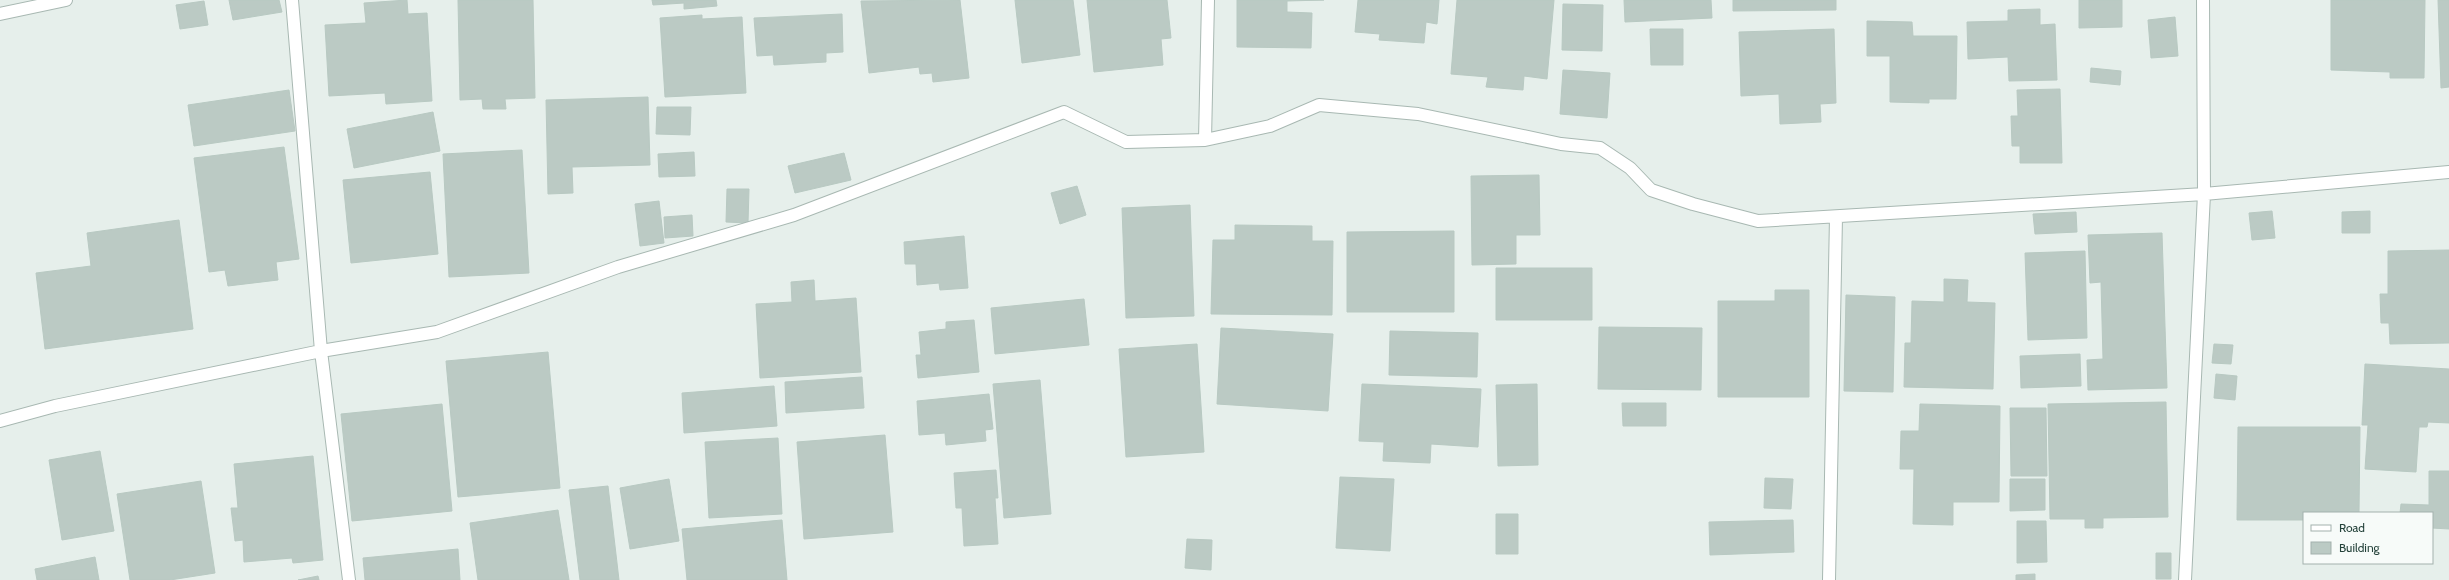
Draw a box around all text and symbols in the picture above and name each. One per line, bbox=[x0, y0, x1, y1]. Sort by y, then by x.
legend bbox=[2303, 512, 2433, 564]
text: Road bbox=[2339, 520, 2365, 535]
text: Building bbox=[2339, 540, 2381, 555]

